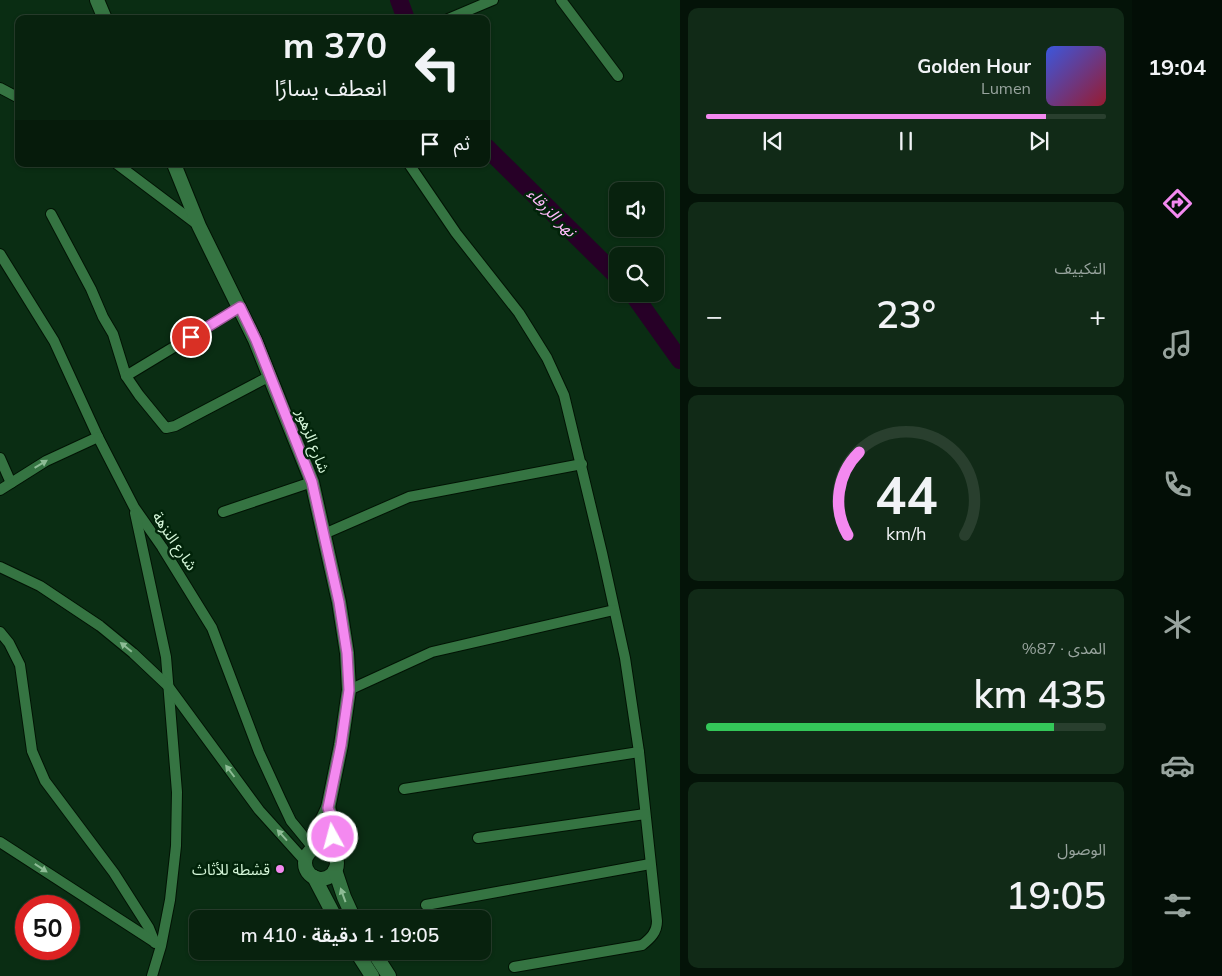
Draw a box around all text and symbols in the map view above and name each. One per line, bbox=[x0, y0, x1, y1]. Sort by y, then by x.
text: 370 m bbox=[283, 23, 387, 67]
icon: left bbox=[405, 35, 470, 100]
text: 19:04 bbox=[1148, 53, 1206, 81]
text: Golden Hour bbox=[917, 54, 1031, 78]
text: انعطف يسارًا bbox=[274, 74, 387, 102]
text: Lumen bbox=[981, 78, 1031, 98]
icon: previous bbox=[759, 127, 787, 155]
icon: pause bbox=[892, 127, 920, 155]
icon: next bbox=[1025, 127, 1053, 155]
icon: arrive bbox=[416, 130, 444, 158]
text: ثم bbox=[454, 131, 470, 155]
map controls bbox=[609, 182, 664, 302]
button: sound bbox=[609, 182, 664, 237]
water label: نهر الزرقاء bbox=[523, 183, 582, 242]
icon: directions bbox=[1160, 186, 1195, 221]
button: search bbox=[609, 247, 664, 302]
text: التكييف bbox=[1054, 258, 1106, 278]
text: 23° bbox=[876, 290, 936, 338]
text: − bbox=[706, 298, 723, 333]
text: + bbox=[1089, 298, 1106, 333]
pin bbox=[170, 316, 212, 358]
icon: arrive bbox=[177, 323, 205, 351]
icon: music bbox=[1160, 327, 1195, 362]
street label: شارع الزهور bbox=[289, 405, 334, 477]
one-way arrow bbox=[35, 460, 48, 469]
text: 44 bbox=[875, 462, 937, 527]
icon: phone bbox=[1160, 467, 1195, 502]
street label: شارع النزهة bbox=[146, 508, 202, 576]
text: km/h bbox=[886, 522, 926, 544]
icon: climate bbox=[1160, 607, 1195, 642]
text: المدى · 87% bbox=[1022, 638, 1106, 658]
one-way arrow bbox=[120, 642, 132, 653]
text: 435 km bbox=[973, 670, 1106, 718]
icon: car bbox=[1160, 748, 1195, 783]
one-way arrow bbox=[225, 764, 235, 778]
position arrow bbox=[306, 810, 358, 862]
one-way arrow bbox=[276, 830, 288, 842]
text: الوصول bbox=[1057, 839, 1106, 859]
place label: قشطة للأثاث bbox=[192, 860, 270, 879]
marker: قشطة للأثاث bbox=[274, 863, 286, 875]
one-way arrow bbox=[34, 864, 48, 873]
text: 19:05 bbox=[1006, 871, 1106, 919]
one-way arrow bbox=[339, 887, 346, 902]
icon: filters bbox=[1160, 888, 1195, 923]
speed limit sign: 50 bbox=[15, 895, 80, 960]
text: 19:05 · 1 دقيقة · 410 m bbox=[241, 923, 439, 947]

